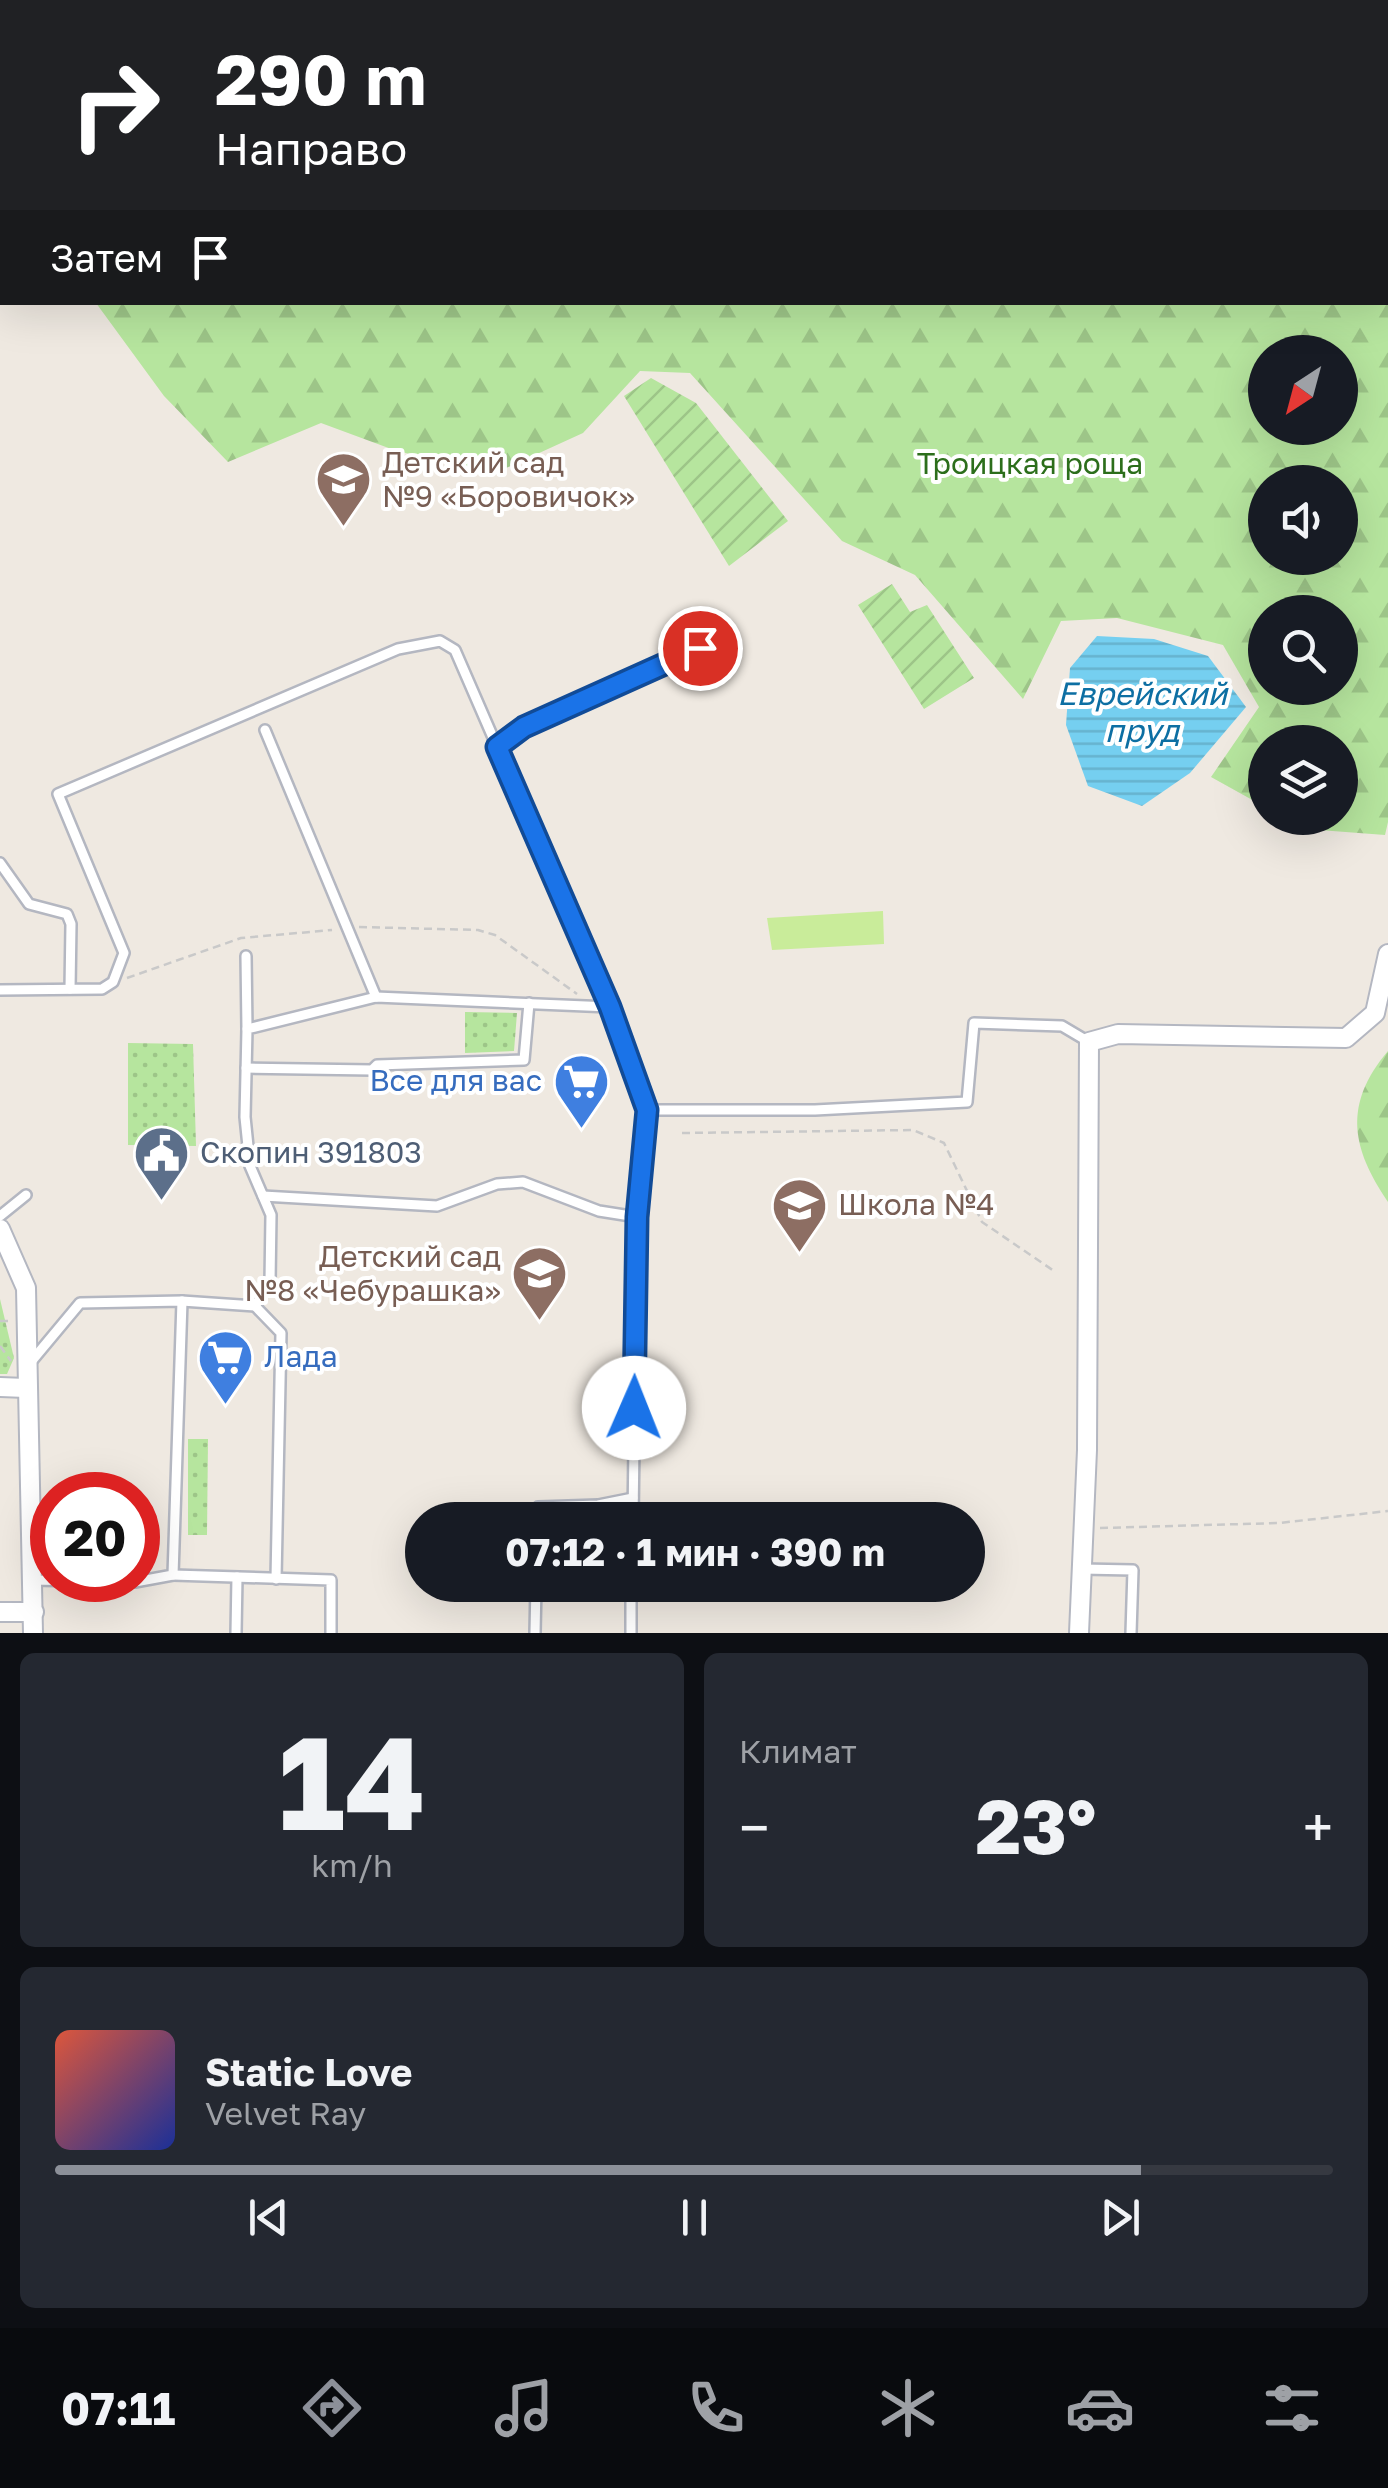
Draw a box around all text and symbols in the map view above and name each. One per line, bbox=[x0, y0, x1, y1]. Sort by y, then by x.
text: 290 m bbox=[215, 36, 426, 120]
icon: right bbox=[50, 40, 180, 170]
text: Направо bbox=[215, 121, 407, 175]
icon: arrive bbox=[183, 230, 238, 285]
text: Затем bbox=[50, 235, 163, 280]
north arrow bbox=[1248, 335, 1358, 445]
map controls bbox=[1248, 335, 1358, 835]
place label: Детский сад №9 «Боровичок» bbox=[382, 444, 635, 514]
park label: Троицкая роща bbox=[917, 445, 1143, 481]
school or university icon: Детский сад №9 «Боровичок» bbox=[313, 450, 373, 529]
button: sound bbox=[1248, 465, 1358, 575]
button: search bbox=[1248, 595, 1358, 705]
pin bbox=[658, 606, 743, 691]
icon: arrive bbox=[673, 621, 728, 676]
water label: Еврейский пруд bbox=[1057, 674, 1230, 749]
button: layers bbox=[1248, 725, 1358, 835]
supermarket icon: Все для вас bbox=[551, 1051, 611, 1130]
place label: Все для вас bbox=[370, 1062, 542, 1098]
public building icon: Скопин 391803 bbox=[131, 1123, 191, 1202]
place label: Скопин 391803 bbox=[200, 1134, 422, 1170]
school or university icon: Школа №4 bbox=[769, 1175, 829, 1254]
place label: Школа №4 bbox=[838, 1186, 995, 1222]
place label: Детский сад №8 «Чебурашка» bbox=[244, 1238, 501, 1308]
school or university icon: Детский сад №8 «Чебурашка» bbox=[510, 1244, 570, 1323]
supermarket icon: Лада bbox=[195, 1327, 255, 1406]
place label: Лада bbox=[264, 1338, 338, 1374]
position arrow bbox=[582, 1356, 686, 1460]
speed limit sign: 20 bbox=[30, 1472, 160, 1602]
text: 07:12 · 1 мин · 390 m bbox=[505, 1529, 885, 1574]
text: 14 bbox=[278, 1703, 426, 1859]
text: Климат bbox=[739, 1732, 857, 1770]
text: 23° bbox=[976, 1780, 1096, 1871]
text: − bbox=[739, 1794, 769, 1860]
text: + bbox=[1303, 1794, 1333, 1860]
text: km/h bbox=[311, 1846, 393, 1884]
text: Static Love bbox=[205, 2049, 412, 2094]
text: Velvet Ray bbox=[205, 2094, 366, 2132]
icon: previous bbox=[241, 2190, 296, 2245]
icon: pause bbox=[667, 2190, 722, 2245]
icon: next bbox=[1093, 2190, 1148, 2245]
icon: directions bbox=[297, 2373, 367, 2443]
icon: music bbox=[489, 2373, 559, 2443]
icon: phone bbox=[681, 2373, 751, 2443]
icon: climate bbox=[873, 2373, 943, 2443]
icon: car bbox=[1065, 2373, 1135, 2443]
icon: filters bbox=[1257, 2373, 1327, 2443]
text: 07:11 bbox=[61, 2381, 175, 2435]

